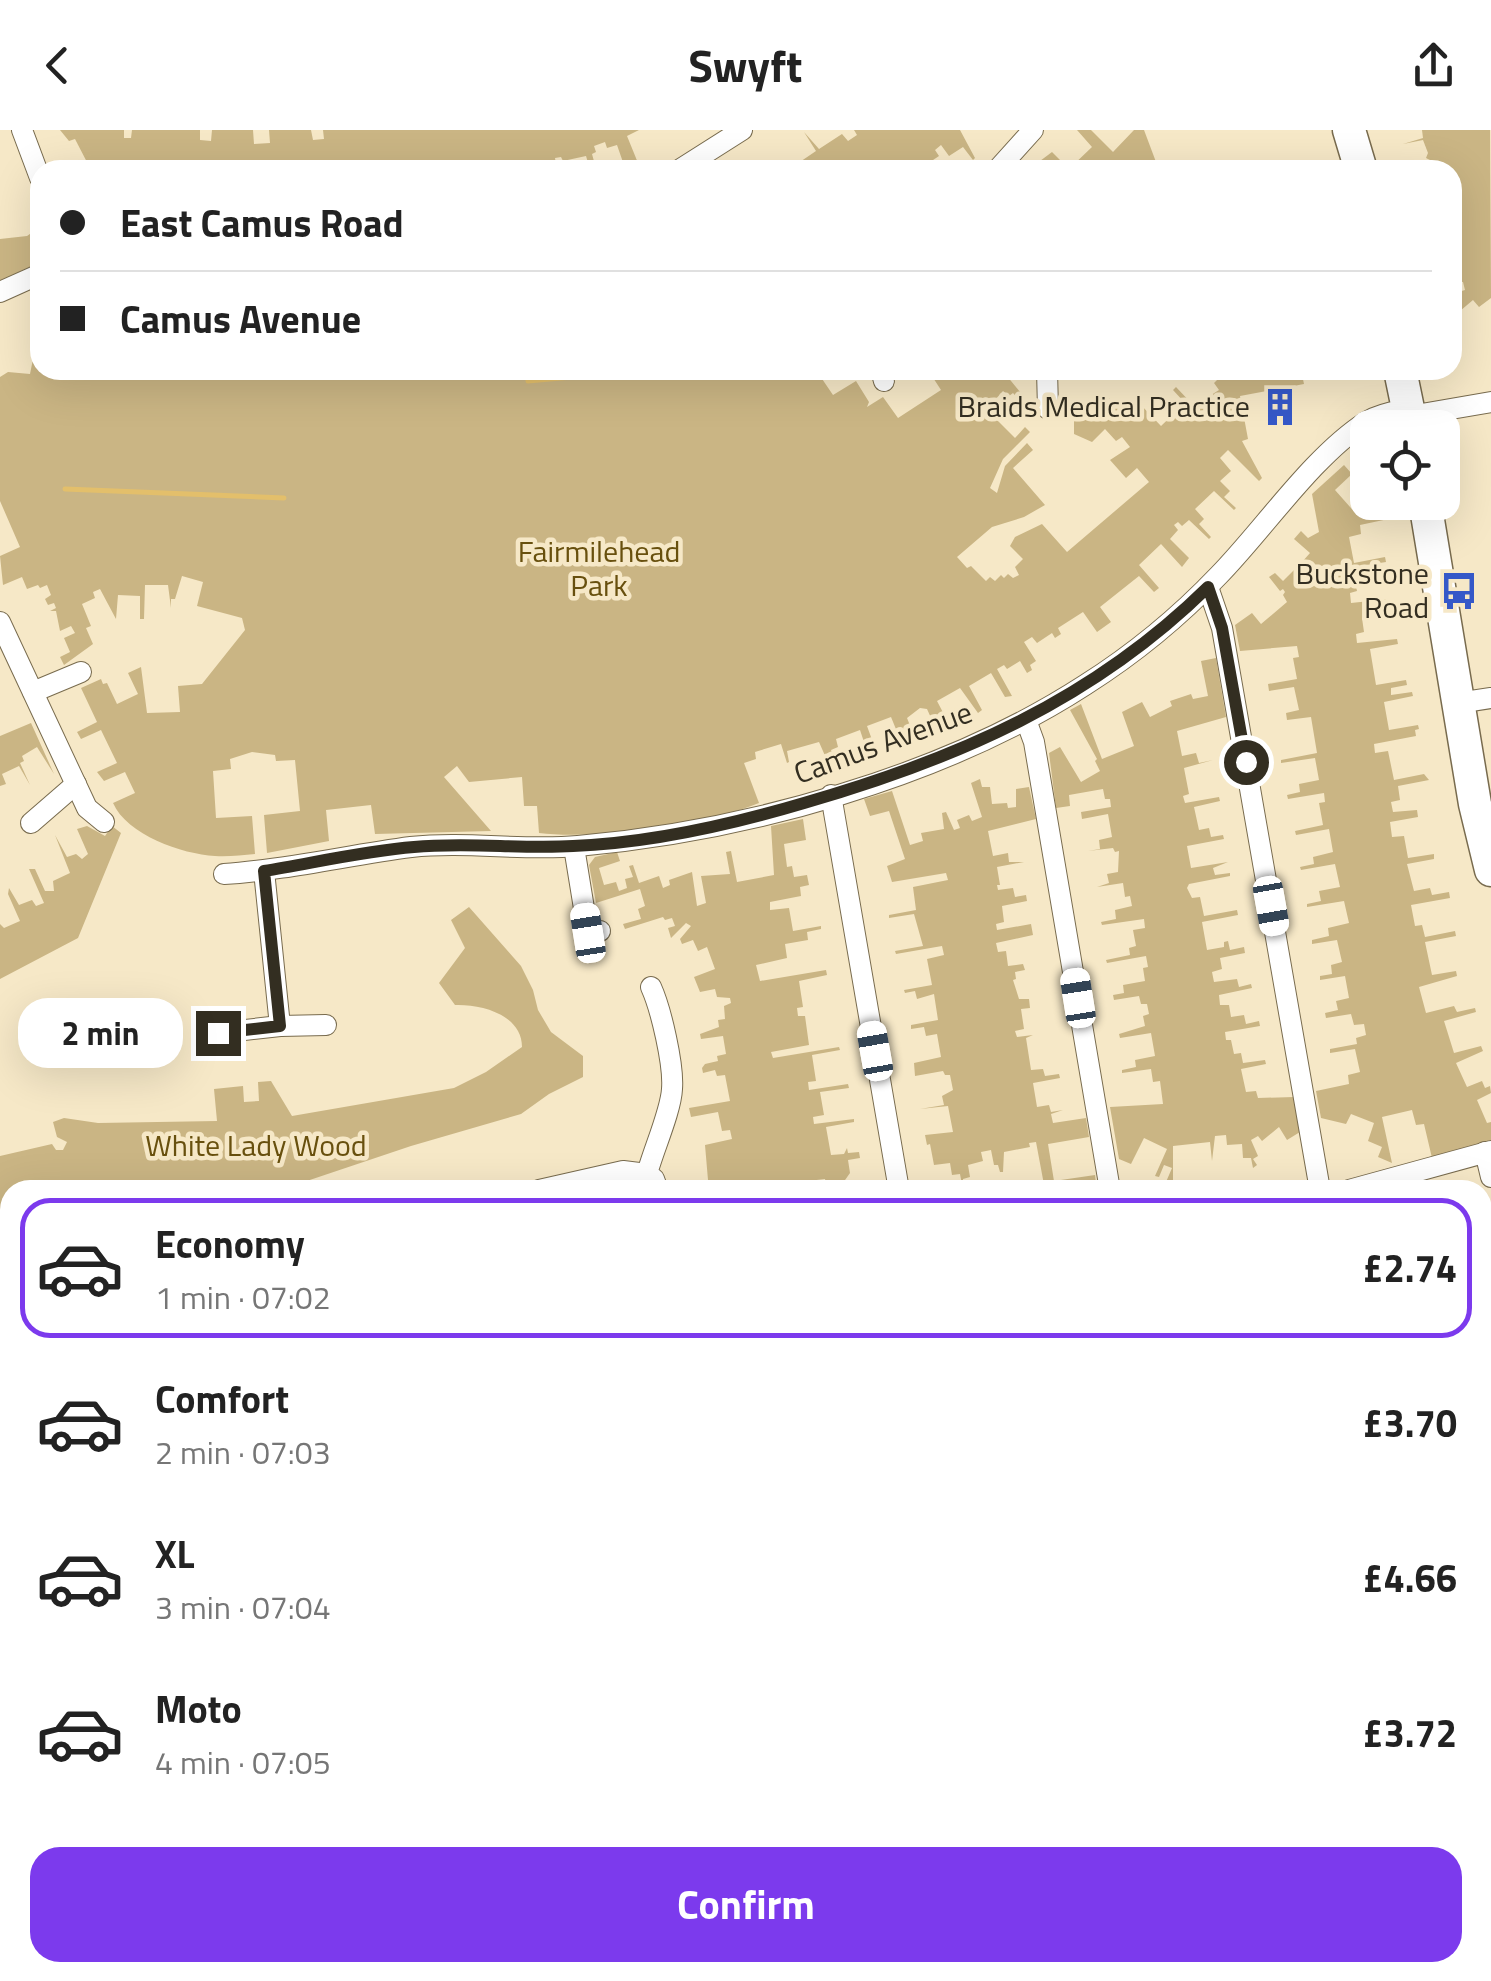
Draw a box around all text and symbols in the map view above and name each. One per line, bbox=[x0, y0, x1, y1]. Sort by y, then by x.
text: Swyft bbox=[689, 31, 802, 99]
icon: back bbox=[30, 38, 85, 93]
icon: share bbox=[1406, 38, 1461, 93]
text: East Camus Road bbox=[120, 194, 404, 252]
text: Camus Avenue bbox=[120, 290, 361, 348]
place label: Braids Medical Practice bbox=[957, 383, 1250, 429]
building icon: Braids Medical Practice bbox=[1259, 386, 1301, 428]
map controls bbox=[1350, 410, 1460, 520]
button: locate bbox=[1350, 410, 1460, 520]
park label: Fairmilehead Park bbox=[518, 528, 680, 608]
place label: Buckstone Road bbox=[1296, 550, 1429, 630]
bus stop icon: Buckstone Road bbox=[1438, 570, 1480, 612]
street label: Camus Avenue bbox=[787, 689, 978, 796]
route start bbox=[1224, 740, 1269, 785]
car bbox=[1251, 874, 1291, 938]
car bbox=[568, 901, 608, 965]
car bbox=[1058, 966, 1098, 1030]
callout: 2 min bbox=[18, 998, 183, 1068]
text: 2 min bbox=[62, 1009, 139, 1057]
route end bbox=[196, 1011, 241, 1056]
car bbox=[855, 1019, 895, 1083]
park label: White Lady Wood bbox=[145, 1122, 367, 1168]
text: Economy bbox=[155, 1215, 305, 1273]
icon: car bbox=[35, 1223, 125, 1313]
text: £2.74 bbox=[1362, 1239, 1457, 1297]
text: 1 min · 07:02 bbox=[155, 1273, 331, 1321]
text: Comfort bbox=[155, 1370, 289, 1428]
icon: car bbox=[35, 1378, 125, 1468]
text: £3.70 bbox=[1362, 1394, 1457, 1452]
text: 2 min · 07:03 bbox=[155, 1428, 331, 1476]
text: XL bbox=[155, 1525, 195, 1583]
icon: car bbox=[35, 1533, 125, 1623]
text: £4.66 bbox=[1362, 1549, 1457, 1607]
text: 3 min · 07:04 bbox=[155, 1583, 331, 1631]
text: Moto bbox=[155, 1680, 242, 1738]
icon: car bbox=[35, 1688, 125, 1778]
text: £3.72 bbox=[1362, 1704, 1457, 1762]
text: 4 min · 07:05 bbox=[155, 1738, 331, 1786]
button: Confirm bbox=[30, 1847, 1462, 1962]

